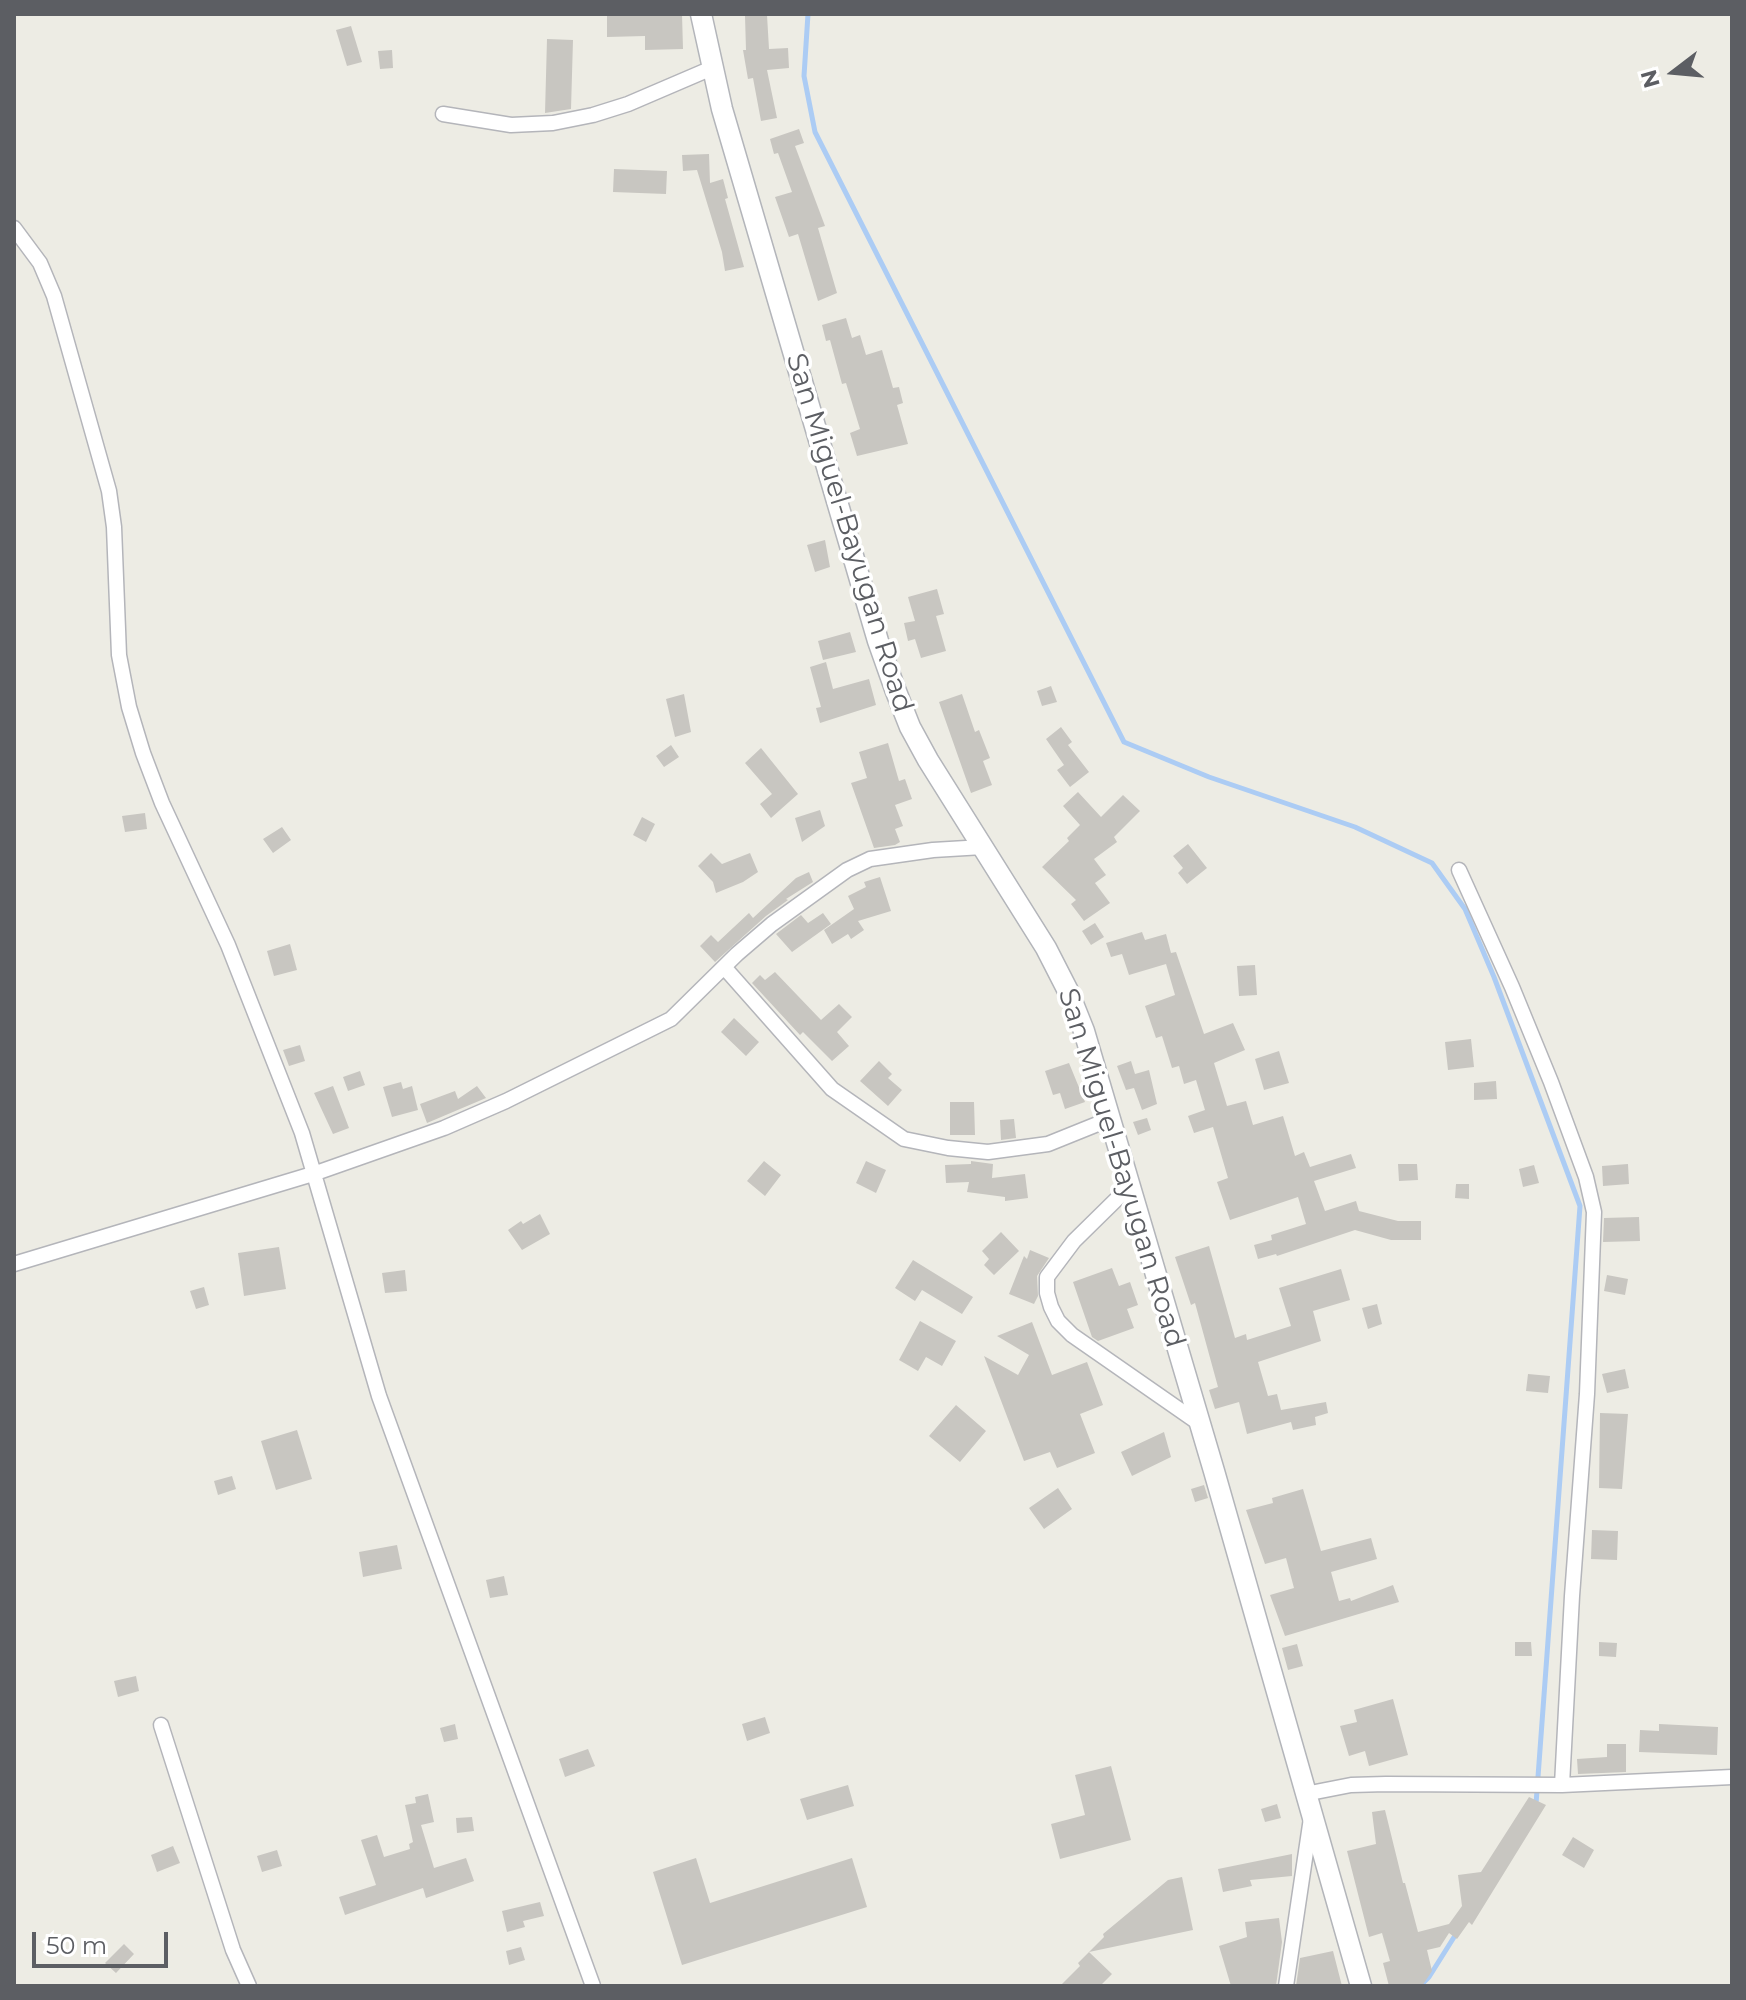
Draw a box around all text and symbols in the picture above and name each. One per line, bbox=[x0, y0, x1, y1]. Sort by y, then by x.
north arrow bbox=[1634, 32, 1714, 112]
text: N bbox=[1635, 66, 1666, 91]
street label: San Miguel-Bayugan Road bbox=[778, 349, 920, 717]
street label: San Miguel-Bayugan Road bbox=[1050, 984, 1192, 1352]
scale bar bbox=[36, 1916, 172, 1966]
text: 50 m bbox=[46, 1931, 107, 1960]

